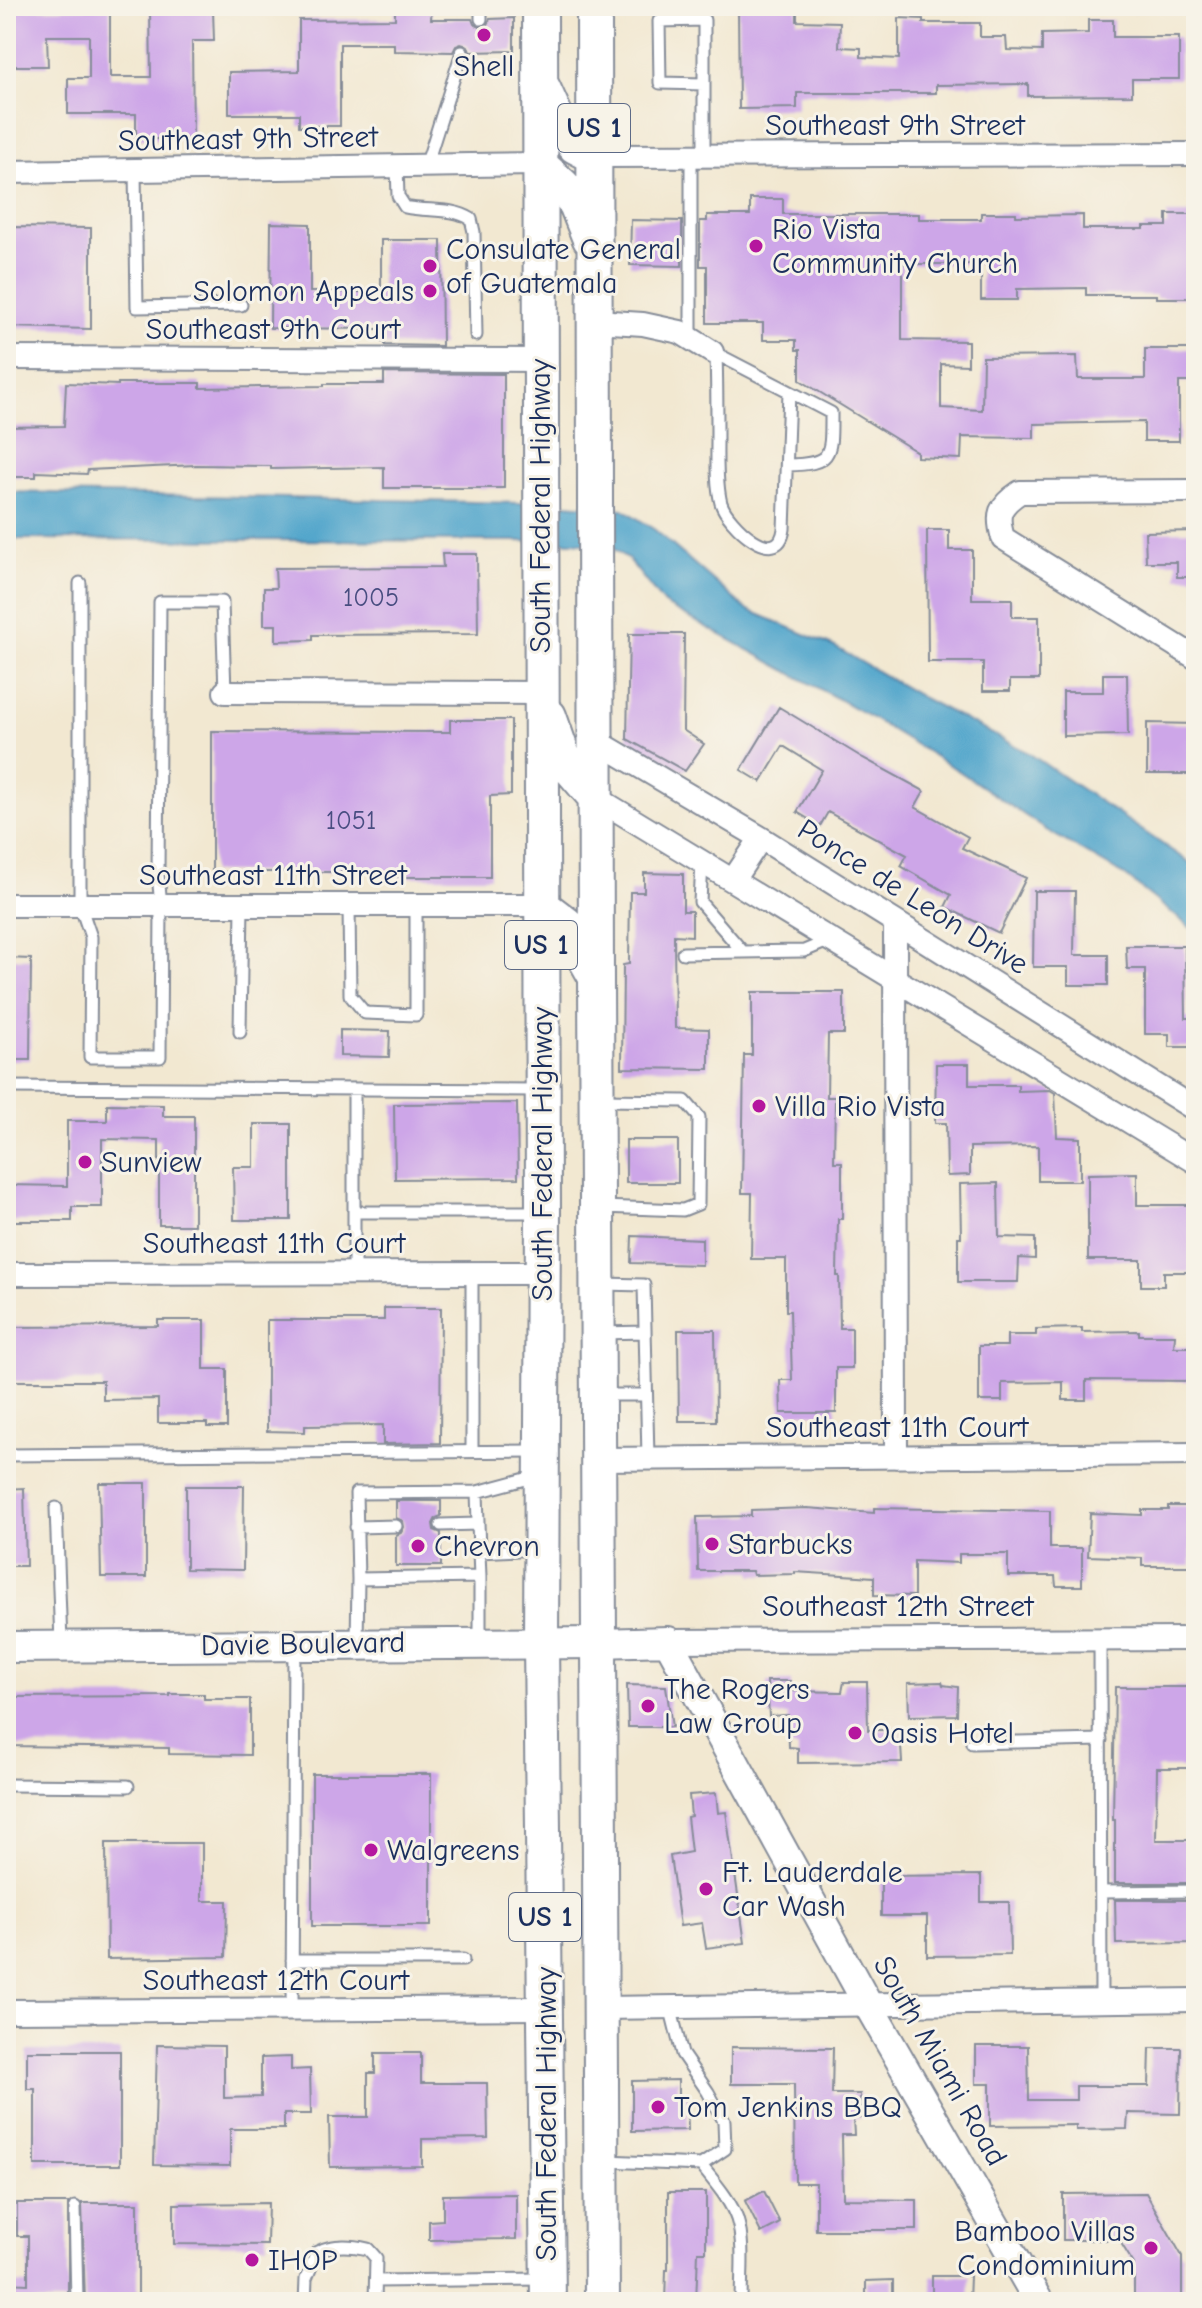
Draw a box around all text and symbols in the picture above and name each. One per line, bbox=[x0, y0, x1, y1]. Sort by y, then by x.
marker: Shell bbox=[475, 26, 493, 44]
place label: Shell bbox=[454, 49, 514, 84]
road number: US 1 bbox=[558, 104, 630, 152]
street label: Southeast 9th Street bbox=[765, 108, 1026, 143]
street label: Southeast 9th Street bbox=[118, 119, 380, 159]
place label: Rio Vista Community Church bbox=[772, 212, 1018, 281]
place label: Consulate General of Guatemala bbox=[446, 232, 681, 301]
marker: Rio Vista Community Church bbox=[747, 237, 765, 255]
marker: Consulate General of Guatemala bbox=[421, 257, 439, 275]
place label: Solomon Appeals bbox=[193, 274, 414, 309]
marker: Solomon Appeals bbox=[421, 282, 439, 300]
street label: Southeast 9th Court bbox=[146, 312, 402, 347]
street label: South Federal Highway bbox=[523, 358, 558, 653]
house number: 1005 bbox=[343, 583, 399, 613]
house number: 1051 bbox=[326, 806, 376, 836]
street label: Ponce de Leon Drive bbox=[791, 812, 1035, 982]
street label: Southeast 11th Street bbox=[139, 858, 408, 893]
road number: US 1 bbox=[505, 921, 577, 969]
street label: South Federal Highway bbox=[525, 1006, 560, 1301]
place label: Villa Rio Vista bbox=[775, 1089, 946, 1124]
marker: Villa Rio Vista bbox=[750, 1097, 768, 1115]
place label: Sunview bbox=[101, 1145, 202, 1180]
marker: Sunview bbox=[76, 1153, 94, 1171]
street label: Southeast 11th Court bbox=[143, 1226, 407, 1261]
street label: Southeast 11th Court bbox=[766, 1410, 1030, 1445]
place label: Starbucks bbox=[728, 1527, 853, 1562]
place label: Chevron bbox=[434, 1529, 540, 1564]
marker: Starbucks bbox=[703, 1535, 721, 1553]
marker: Chevron bbox=[409, 1537, 427, 1555]
street label: Southeast 12th Street bbox=[762, 1589, 1035, 1624]
street label: Davie Boulevard bbox=[200, 1625, 406, 1663]
place label: The Rogers Law Group bbox=[664, 1672, 810, 1741]
marker: The Rogers Law Group bbox=[639, 1697, 657, 1715]
place label: Oasis Hotel bbox=[871, 1716, 1014, 1751]
marker: Oasis Hotel bbox=[846, 1724, 864, 1742]
place label: Walgreens bbox=[387, 1833, 519, 1868]
marker: Walgreens bbox=[362, 1841, 380, 1859]
place label: Ft. Lauderdale Car Wash bbox=[722, 1855, 903, 1924]
marker: Ft. Lauderdale Car Wash bbox=[697, 1880, 715, 1898]
road number: US 1 bbox=[509, 1893, 581, 1941]
street label: South Miami Road bbox=[866, 1950, 1014, 2172]
street label: Southeast 12th Court bbox=[143, 1963, 411, 1998]
street label: South Federal Highway bbox=[529, 1966, 564, 2261]
place label: Tom Jenkins BBQ bbox=[674, 2090, 902, 2125]
marker: Tom Jenkins BBQ bbox=[649, 2098, 667, 2116]
place label: Bamboo Villas Condominium bbox=[954, 2214, 1135, 2283]
marker: Bamboo Villas Condominium bbox=[1142, 2239, 1160, 2257]
place label: IHOP bbox=[268, 2243, 338, 2278]
marker: IHOP bbox=[243, 2251, 261, 2269]

